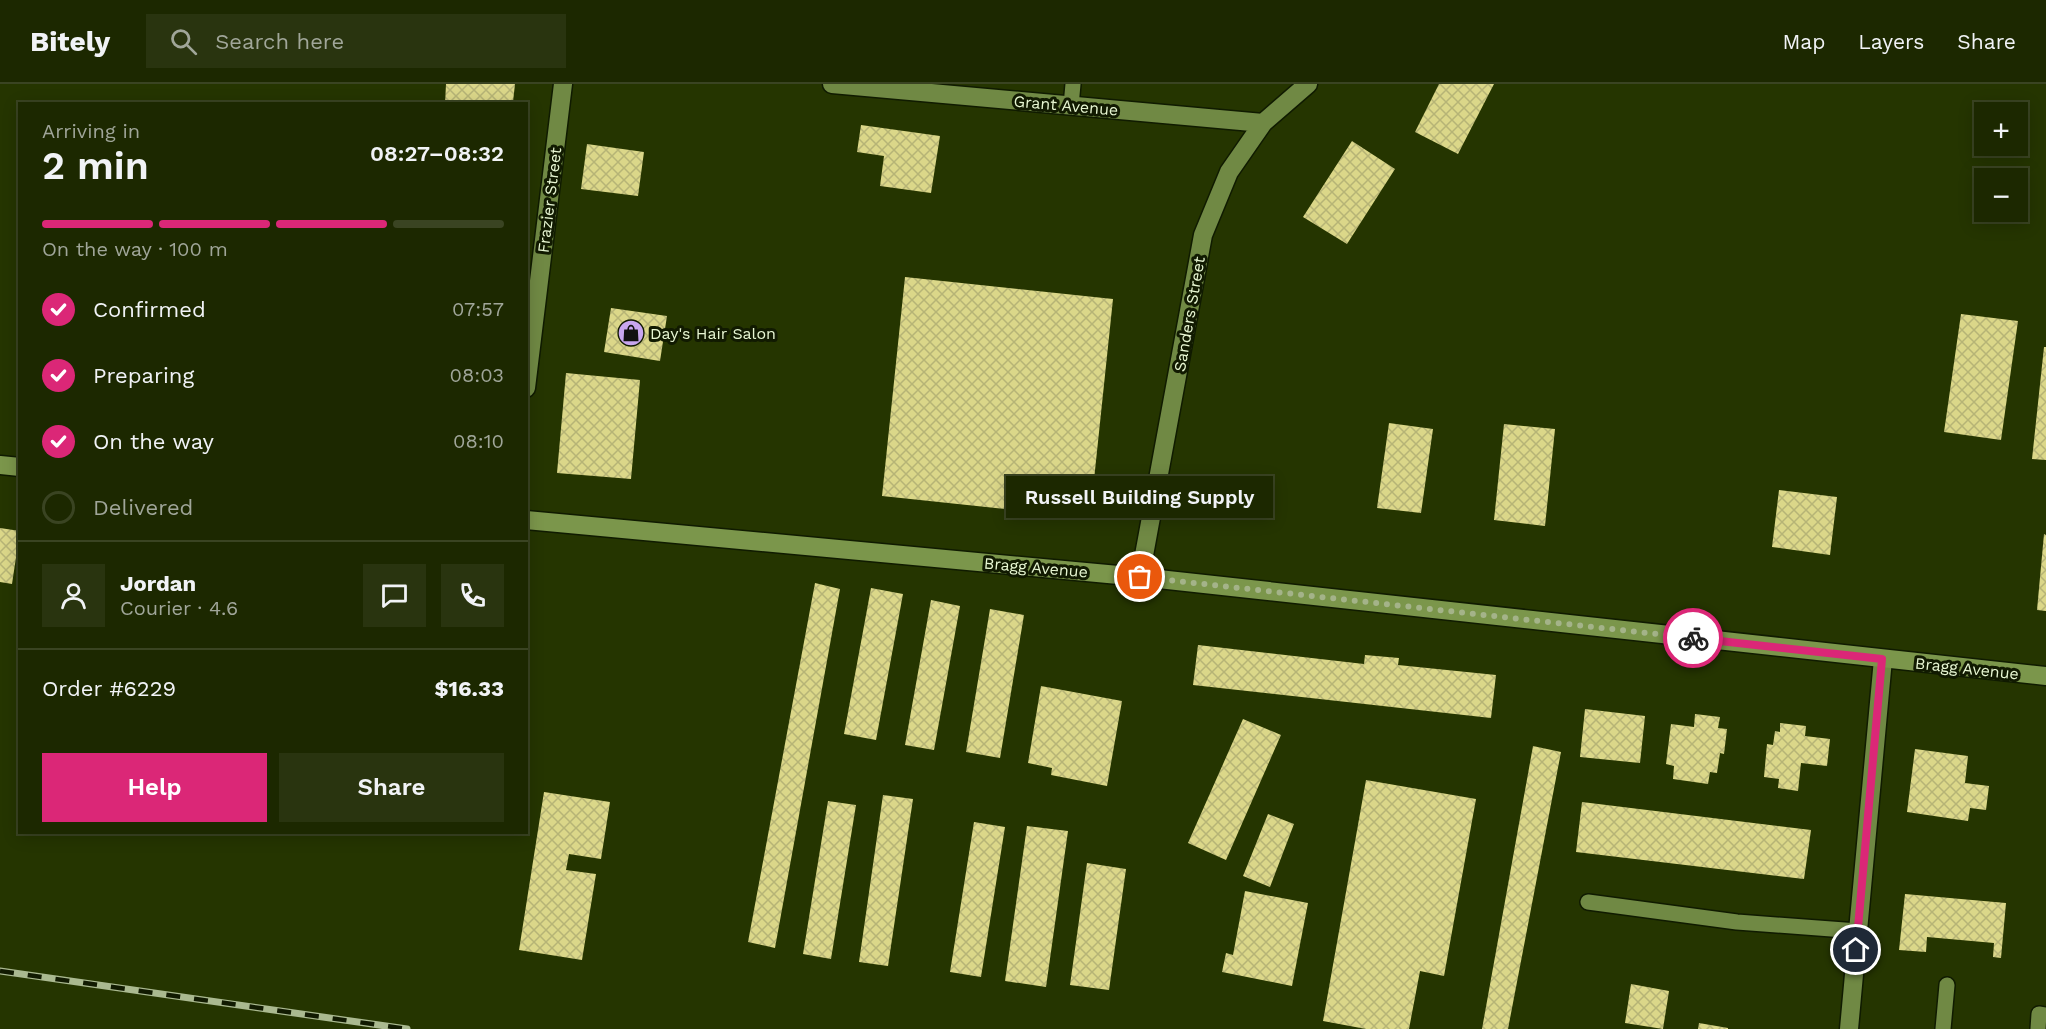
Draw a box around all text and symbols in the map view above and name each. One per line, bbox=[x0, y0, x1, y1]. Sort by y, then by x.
search box bbox=[146, 14, 566, 68]
text: Bitely bbox=[30, 25, 110, 58]
icon: search bbox=[167, 25, 200, 58]
text: Search here bbox=[215, 29, 344, 54]
text: Map bbox=[1782, 29, 1825, 54]
text: Layers bbox=[1858, 29, 1924, 54]
text: Share bbox=[1957, 29, 2016, 54]
street label: Grant Avenue bbox=[1013, 91, 1119, 120]
map controls bbox=[1974, 102, 2028, 222]
button: + bbox=[1974, 102, 2028, 156]
text: Arriving in bbox=[42, 119, 140, 143]
text: 08:27–08:32 bbox=[370, 141, 504, 166]
text: 2 min bbox=[42, 143, 149, 188]
street label: Frazier Street bbox=[534, 146, 565, 254]
button: − bbox=[1974, 168, 2028, 222]
text: On the way · 100 m bbox=[42, 237, 228, 261]
street label: Sanders Street bbox=[1170, 255, 1209, 373]
icon: check bbox=[42, 293, 75, 326]
text: Confirmed bbox=[93, 297, 206, 322]
text: 07:57 bbox=[452, 297, 504, 321]
shop icon: Day's Hair Salon bbox=[616, 318, 646, 348]
place label: Day's Hair Salon bbox=[650, 324, 776, 343]
icon: check bbox=[42, 359, 75, 392]
text: Preparing bbox=[93, 363, 194, 388]
text: 08:03 bbox=[450, 363, 504, 387]
icon: check bbox=[42, 425, 75, 458]
text: On the way bbox=[93, 429, 214, 454]
text: 08:10 bbox=[453, 429, 504, 453]
callout: Russell Building Supply bbox=[1006, 475, 1274, 517]
text: Russell Building Supply bbox=[1025, 485, 1254, 509]
text: Delivered bbox=[93, 495, 193, 520]
pin bbox=[1114, 551, 1165, 602]
street label: Bragg Avenue bbox=[983, 553, 1089, 582]
icon: bag bbox=[1123, 560, 1156, 593]
button: person bbox=[42, 564, 105, 627]
button: chat bbox=[363, 564, 426, 627]
button: phone bbox=[441, 564, 504, 627]
text: Jordan bbox=[120, 571, 196, 596]
text: Courier · 4.6 bbox=[120, 596, 238, 620]
courier bbox=[1663, 608, 1723, 668]
icon: bike bbox=[1677, 622, 1710, 655]
street label: Bragg Avenue bbox=[1914, 654, 2020, 683]
text: Order #6229 bbox=[42, 676, 176, 701]
text: $16.33 bbox=[434, 676, 504, 701]
button: Help bbox=[42, 753, 267, 822]
button: Share bbox=[279, 753, 504, 822]
pin bbox=[1830, 924, 1881, 975]
icon: home bbox=[1839, 933, 1872, 966]

